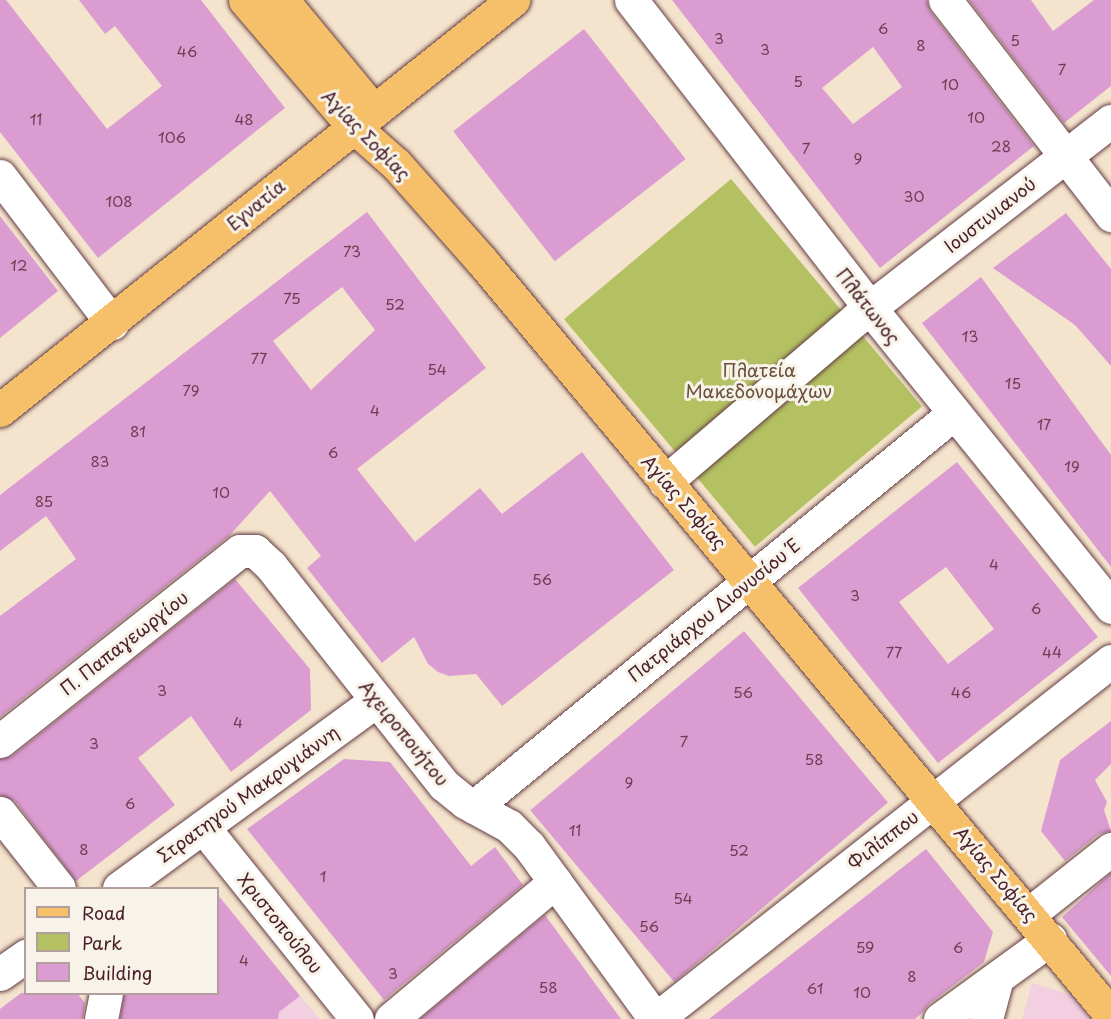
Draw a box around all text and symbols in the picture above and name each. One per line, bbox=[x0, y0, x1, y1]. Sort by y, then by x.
house number: 6 bbox=[878, 19, 888, 37]
house number: 3 bbox=[714, 29, 724, 47]
house number: 5 bbox=[1010, 31, 1020, 49]
house number: 8 bbox=[916, 36, 926, 54]
house number: 3 bbox=[760, 40, 770, 58]
house number: 46 bbox=[177, 42, 197, 60]
house number: 7 bbox=[1058, 60, 1066, 78]
house number: 5 bbox=[793, 72, 803, 90]
house number: 10 bbox=[941, 75, 959, 93]
street label: Αγίας Σοφίας bbox=[317, 85, 415, 185]
house number: 10 bbox=[967, 108, 985, 126]
house number: 11 bbox=[30, 110, 42, 128]
house number: 48 bbox=[234, 110, 254, 128]
house number: 106 bbox=[158, 128, 186, 146]
house number: 28 bbox=[991, 137, 1011, 155]
house number: 7 bbox=[802, 139, 810, 157]
house number: 9 bbox=[854, 149, 862, 167]
street label: Ιουστινιανού bbox=[940, 173, 1040, 257]
street label: Εγνατία bbox=[223, 175, 289, 235]
house number: 30 bbox=[904, 187, 924, 205]
house number: 108 bbox=[105, 192, 133, 210]
house number: 73 bbox=[343, 242, 361, 260]
house number: 12 bbox=[10, 256, 28, 274]
street label: Πλάτωνος bbox=[832, 264, 904, 348]
house number: 75 bbox=[283, 289, 301, 307]
house number: 52 bbox=[385, 295, 405, 313]
house number: 13 bbox=[962, 327, 978, 345]
house number: 77 bbox=[251, 349, 267, 367]
house number: 54 bbox=[427, 360, 447, 378]
park label: Πλατεία Μακεδονομάχων bbox=[686, 360, 832, 403]
house number: 15 bbox=[1005, 374, 1021, 392]
house number: 79 bbox=[182, 381, 200, 399]
house number: 4 bbox=[370, 401, 380, 419]
house number: 17 bbox=[1037, 415, 1051, 433]
house number: 81 bbox=[130, 422, 146, 440]
house number: 6 bbox=[328, 443, 338, 461]
street label: Αγίας Σοφίας bbox=[637, 450, 731, 554]
house number: 83 bbox=[90, 452, 110, 470]
house number: 19 bbox=[1064, 457, 1080, 475]
house number: 10 bbox=[212, 483, 230, 501]
house number: 85 bbox=[35, 492, 53, 510]
street label: Πατριάρχου Διονυσίου Ε΄ bbox=[624, 534, 804, 686]
house number: 4 bbox=[989, 555, 999, 573]
house number: 56 bbox=[532, 570, 552, 588]
street label: Π. Παπαγεωργίου bbox=[56, 586, 192, 700]
house number: 3 bbox=[850, 586, 860, 604]
house number: 6 bbox=[1031, 599, 1041, 617]
house number: 77 bbox=[886, 643, 902, 661]
house number: 44 bbox=[1042, 643, 1062, 661]
street label: Αχειροποιήτου bbox=[355, 676, 453, 790]
house number: 3 bbox=[157, 681, 167, 699]
house number: 56 bbox=[733, 683, 753, 701]
house number: 46 bbox=[951, 683, 971, 701]
house number: 4 bbox=[233, 713, 243, 731]
street label: Στρατηγού Μακρυγιάννη bbox=[153, 721, 343, 867]
house number: 7 bbox=[680, 732, 688, 750]
house number: 3 bbox=[89, 734, 99, 752]
house number: 58 bbox=[804, 750, 824, 768]
house number: 9 bbox=[625, 773, 633, 791]
house number: 6 bbox=[125, 794, 135, 812]
street label: Φιλίππου bbox=[843, 806, 923, 874]
house number: 11 bbox=[569, 821, 581, 839]
street label: Αγίας Σοφίας bbox=[950, 822, 1042, 926]
house number: 8 bbox=[79, 840, 89, 858]
house number: 52 bbox=[729, 841, 749, 859]
house number: 1 bbox=[320, 867, 326, 885]
street label: Χριστοπούλου bbox=[233, 869, 327, 977]
legend bbox=[24, 887, 219, 995]
house number: 54 bbox=[673, 889, 693, 907]
text: Road bbox=[82, 899, 126, 926]
house number: 56 bbox=[639, 917, 659, 935]
text: Park bbox=[82, 929, 122, 956]
house number: 59 bbox=[856, 938, 874, 956]
house number: 6 bbox=[953, 938, 963, 956]
house number: 4 bbox=[239, 951, 249, 969]
text: Building bbox=[82, 959, 152, 986]
house number: 3 bbox=[388, 964, 398, 982]
house number: 8 bbox=[907, 967, 917, 985]
house number: 58 bbox=[538, 978, 558, 996]
house number: 61 bbox=[807, 979, 823, 997]
house number: 10 bbox=[853, 983, 871, 1001]

